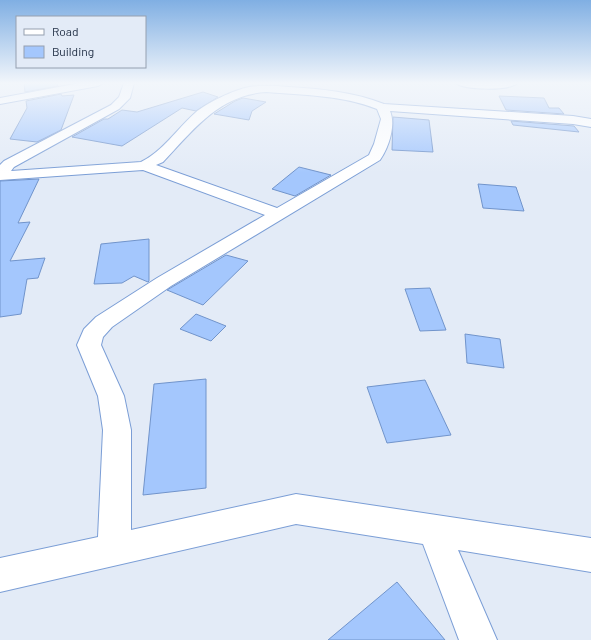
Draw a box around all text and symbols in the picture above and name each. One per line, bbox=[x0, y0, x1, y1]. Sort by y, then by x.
legend bbox=[16, 16, 146, 68]
text: Road bbox=[52, 24, 79, 38]
text: Building bbox=[52, 44, 94, 58]

